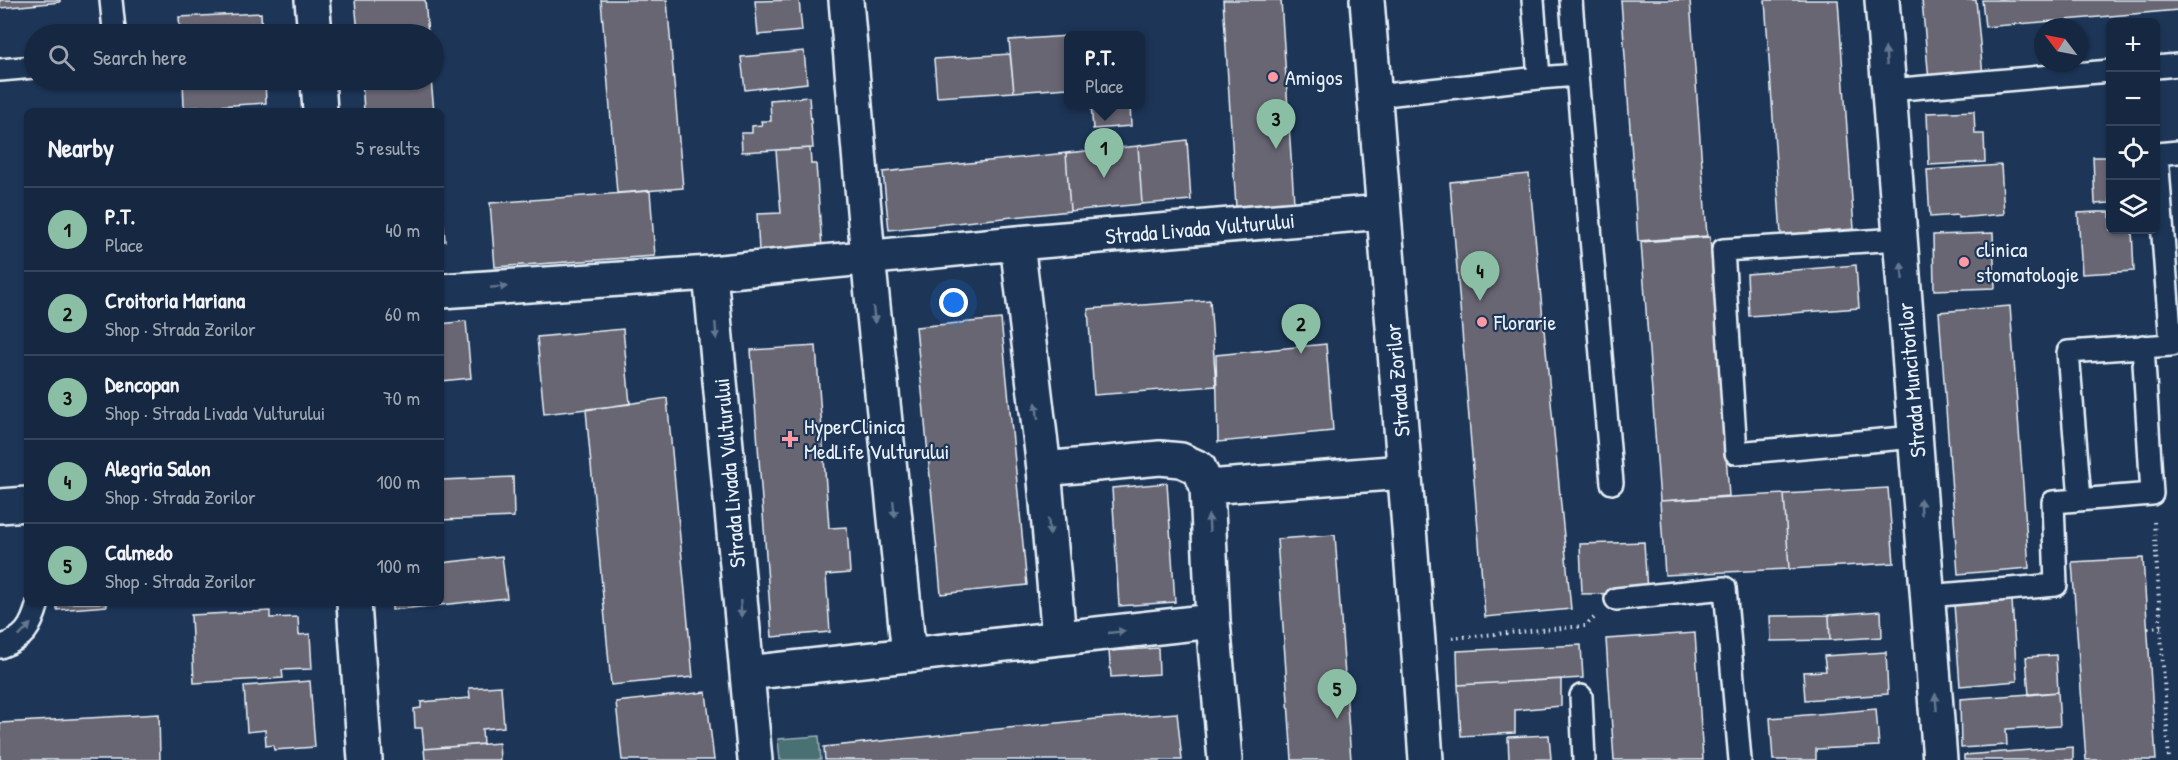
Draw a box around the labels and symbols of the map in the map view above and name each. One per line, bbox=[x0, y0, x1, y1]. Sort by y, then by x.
north arrow bbox=[2034, 18, 2088, 72]
one-way arrow bbox=[1881, 46, 1891, 65]
place label: Amigos bbox=[1285, 62, 1343, 92]
marker: Amigos bbox=[1266, 70, 1280, 84]
pin: 3 bbox=[1256, 100, 1296, 149]
pin: 1 bbox=[1084, 128, 1124, 178]
street label: Strada Livada Vulturului bbox=[1104, 205, 1296, 251]
place label: clinica stomatologie bbox=[1976, 234, 2079, 289]
pin: 4 bbox=[1460, 252, 1500, 301]
marker: clinica stomatologie bbox=[1957, 255, 1971, 269]
one-way arrow bbox=[1897, 261, 1907, 280]
one-way arrow bbox=[490, 282, 509, 291]
your location bbox=[939, 288, 968, 317]
street label: Strada Muncitorilor bbox=[1889, 301, 1933, 459]
pin: 2 bbox=[1282, 304, 1320, 354]
one-way arrow bbox=[869, 306, 879, 325]
place label: Florarie bbox=[1493, 307, 1556, 337]
marker: Florarie bbox=[1475, 315, 1489, 329]
one-way arrow bbox=[711, 321, 721, 340]
street label: Strada Zorilor bbox=[1377, 322, 1417, 438]
street label: Strada Livada Vulturului bbox=[706, 377, 752, 569]
one-way arrow bbox=[1032, 401, 1042, 420]
place label: HyperClinica MedLife Vulturului bbox=[804, 411, 950, 466]
marker: HyperClinica MedLife Vulturului bbox=[781, 430, 799, 448]
one-way arrow bbox=[1916, 498, 1926, 517]
one-way arrow bbox=[889, 500, 899, 519]
one-way arrow bbox=[1204, 514, 1213, 533]
one-way arrow bbox=[1044, 518, 1054, 537]
one-way arrow bbox=[736, 599, 746, 618]
one-way arrow bbox=[18, 623, 32, 638]
one-way arrow bbox=[1108, 627, 1127, 637]
pin: 5 bbox=[1318, 670, 1356, 719]
one-way arrow bbox=[1931, 692, 1940, 711]

